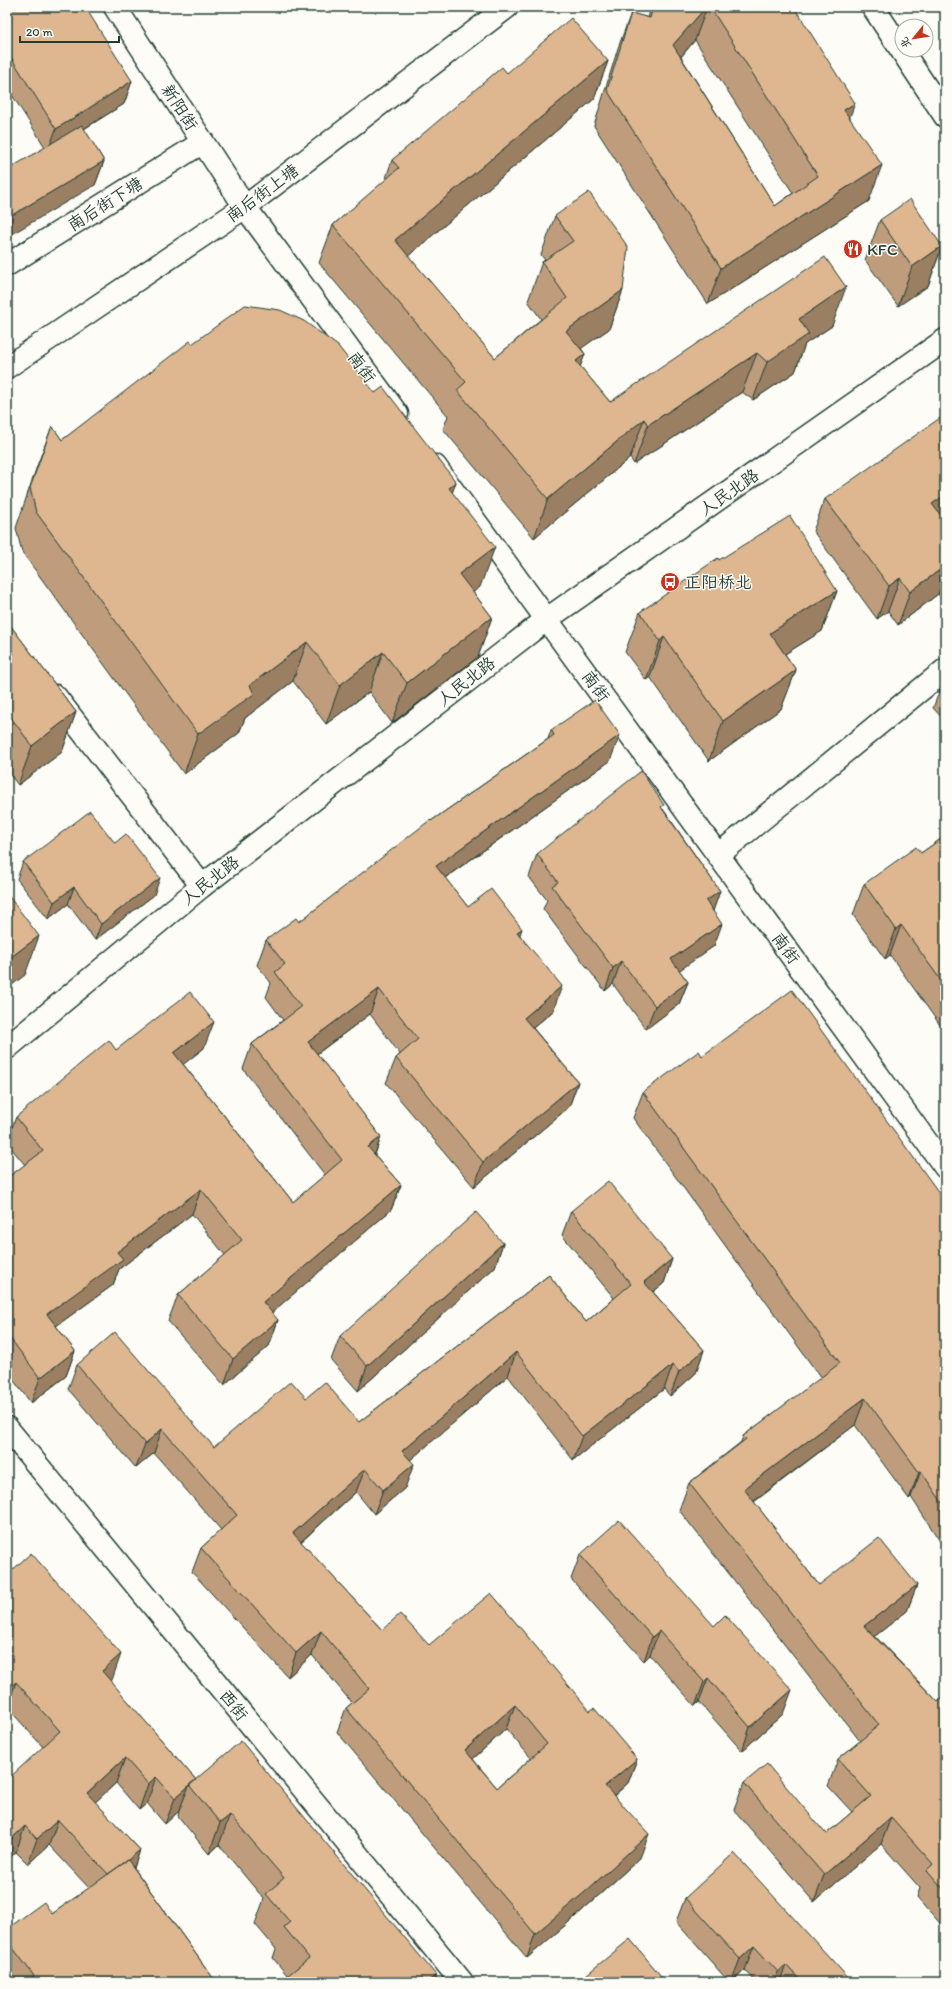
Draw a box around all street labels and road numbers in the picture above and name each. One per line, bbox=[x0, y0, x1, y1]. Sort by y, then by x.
street label: 新阳街 bbox=[158, 80, 202, 134]
street label: 南后街上塘 bbox=[222, 160, 302, 226]
street label: 南后街下塘 bbox=[64, 173, 146, 235]
street label: 南街 bbox=[344, 347, 380, 387]
street label: 人民北路 bbox=[695, 464, 763, 520]
street label: 人民北路 bbox=[433, 652, 499, 710]
street label: 南街 bbox=[578, 666, 614, 706]
street label: 人民北路 bbox=[177, 851, 243, 909]
street label: 南街 bbox=[768, 928, 804, 968]
street label: 西街 bbox=[216, 1685, 252, 1725]

